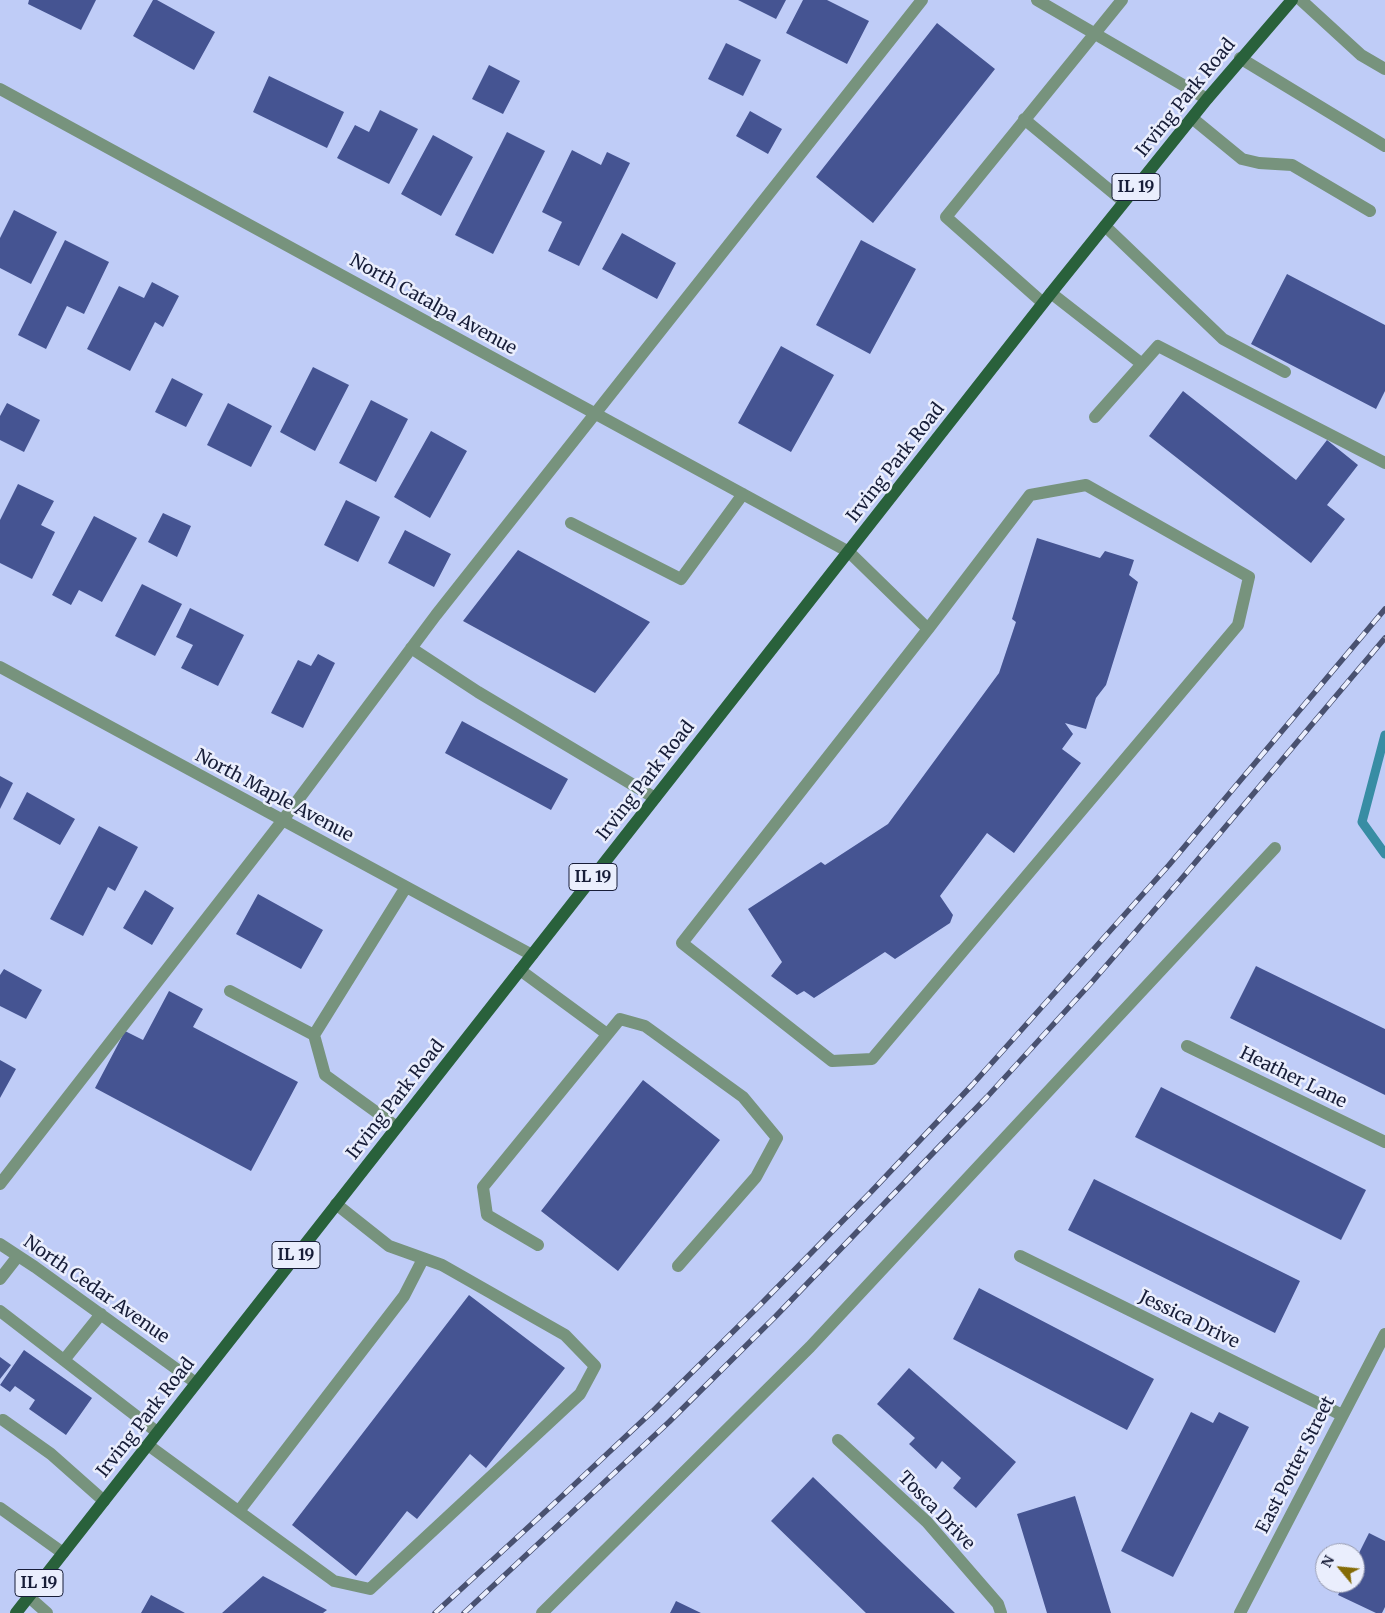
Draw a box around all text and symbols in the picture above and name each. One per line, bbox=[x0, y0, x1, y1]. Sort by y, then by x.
street label: Irving Park Road bbox=[1132, 35, 1240, 161]
road number: IL 19 bbox=[1112, 173, 1160, 200]
street label: North Catalpa Avenue bbox=[346, 250, 520, 360]
street label: Irving Park Road bbox=[843, 399, 949, 527]
street label: Irving Park Road bbox=[593, 717, 699, 845]
street label: North Maple Avenue bbox=[191, 745, 357, 847]
road number: IL 19 bbox=[569, 864, 617, 890]
street label: Irving Park Road bbox=[343, 1036, 449, 1164]
street label: Heather Lane bbox=[1236, 1043, 1350, 1113]
street label: North Cedar Avenue bbox=[19, 1232, 173, 1348]
road number: IL 19 bbox=[272, 1242, 320, 1268]
street label: Jessica Drive bbox=[1135, 1286, 1243, 1354]
street label: Irving Park Road bbox=[93, 1354, 199, 1482]
street label: East Potter Street bbox=[1252, 1393, 1340, 1537]
street label: Tosca Drive bbox=[893, 1467, 979, 1555]
north arrow bbox=[1315, 1543, 1365, 1593]
text: N bbox=[1317, 1552, 1338, 1571]
road number: IL 19 bbox=[15, 1570, 63, 1596]

